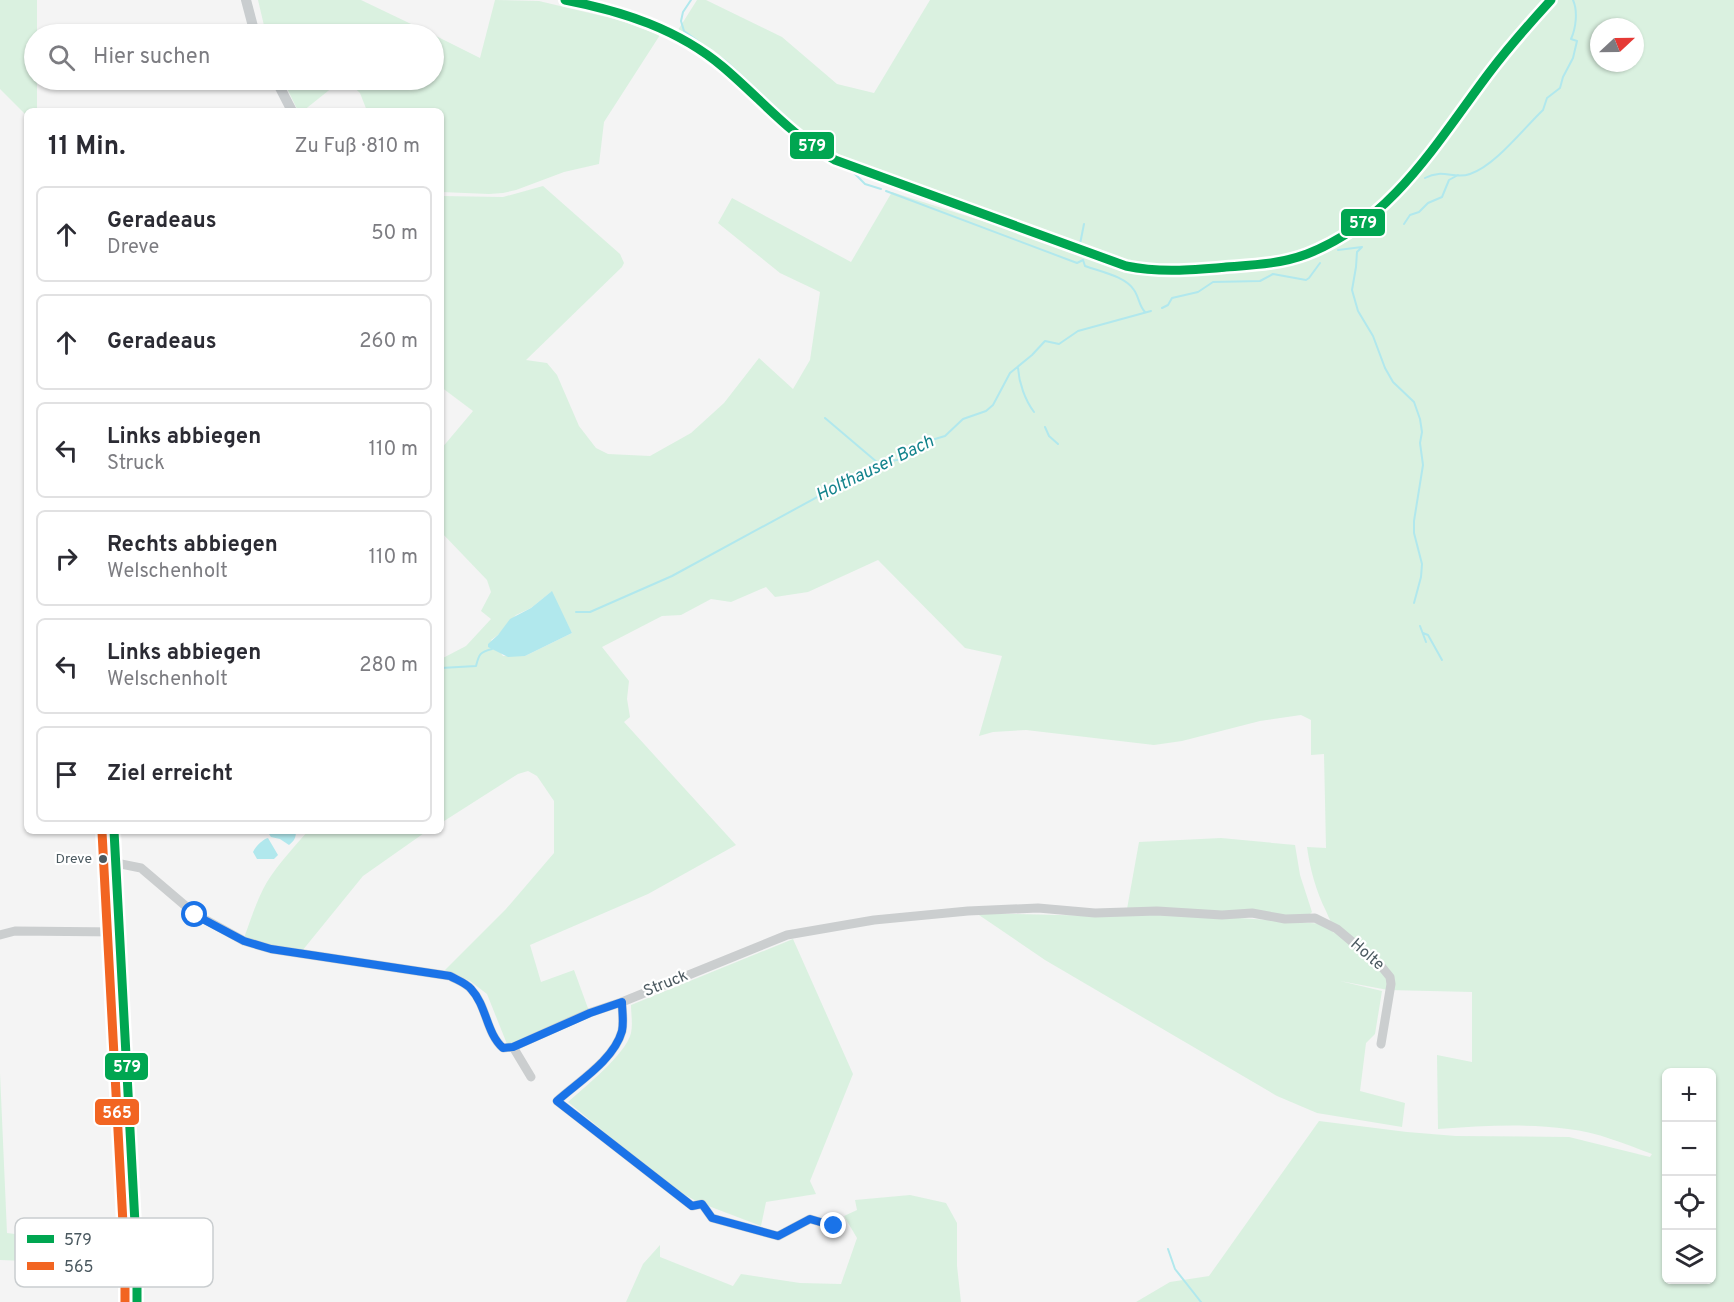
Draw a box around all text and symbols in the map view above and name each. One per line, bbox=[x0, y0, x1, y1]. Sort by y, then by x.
north arrow bbox=[1590, 18, 1644, 72]
search box bbox=[24, 24, 444, 90]
icon: search bbox=[45, 41, 78, 74]
text: Hier suchen bbox=[93, 44, 210, 71]
text: 11 Min. bbox=[48, 131, 126, 164]
line badge: 579 bbox=[789, 131, 835, 160]
text: Zu Fuß · 810 m bbox=[295, 134, 420, 160]
text: 579 bbox=[798, 137, 826, 157]
text: Geradeaus bbox=[107, 208, 217, 235]
line badge: 579 bbox=[1340, 208, 1386, 237]
text: 579 bbox=[1349, 214, 1377, 234]
icon: ahead bbox=[50, 218, 83, 251]
text: 50 m bbox=[371, 221, 418, 247]
text: Dreve bbox=[107, 235, 159, 261]
icon: ahead bbox=[50, 326, 83, 359]
text: Geradeaus bbox=[107, 329, 217, 356]
text: 260 m bbox=[359, 329, 418, 355]
text: Links abbiegen bbox=[107, 424, 261, 451]
water label: Holthauser Bach bbox=[812, 430, 938, 507]
icon: left bbox=[50, 434, 83, 467]
text: 110 m bbox=[369, 437, 418, 463]
text: Struck bbox=[107, 451, 165, 477]
text: Rechts abbiegen bbox=[107, 532, 278, 559]
icon: right bbox=[50, 542, 83, 575]
text: 110 m bbox=[369, 545, 418, 571]
text: Welschenholt bbox=[107, 559, 228, 585]
text: Links abbiegen bbox=[107, 640, 261, 667]
icon: left bbox=[50, 650, 83, 683]
text: 280 m bbox=[359, 653, 418, 679]
text: Welschenholt bbox=[107, 667, 228, 693]
icon: arrive bbox=[50, 758, 83, 791]
text: Ziel erreicht bbox=[107, 761, 233, 788]
place label: Dreve bbox=[55, 851, 92, 868]
marker: Dreve bbox=[97, 853, 109, 865]
route start bbox=[181, 901, 207, 927]
street label: Holte bbox=[1346, 935, 1388, 975]
street label: Struck bbox=[641, 966, 691, 1002]
line badge: 579 bbox=[104, 1052, 149, 1081]
text: 579 bbox=[113, 1058, 141, 1078]
map controls bbox=[1662, 1068, 1716, 1284]
button: + bbox=[1662, 1068, 1716, 1122]
line badge: 565 bbox=[94, 1098, 140, 1126]
text: 565 bbox=[102, 1104, 132, 1124]
button: − bbox=[1662, 1122, 1716, 1176]
button: locate bbox=[1662, 1176, 1716, 1230]
route end bbox=[820, 1212, 846, 1238]
legend bbox=[15, 1218, 213, 1287]
button: layers bbox=[1662, 1230, 1716, 1284]
text: 579 bbox=[64, 1231, 92, 1251]
text: 565 bbox=[64, 1258, 93, 1278]

